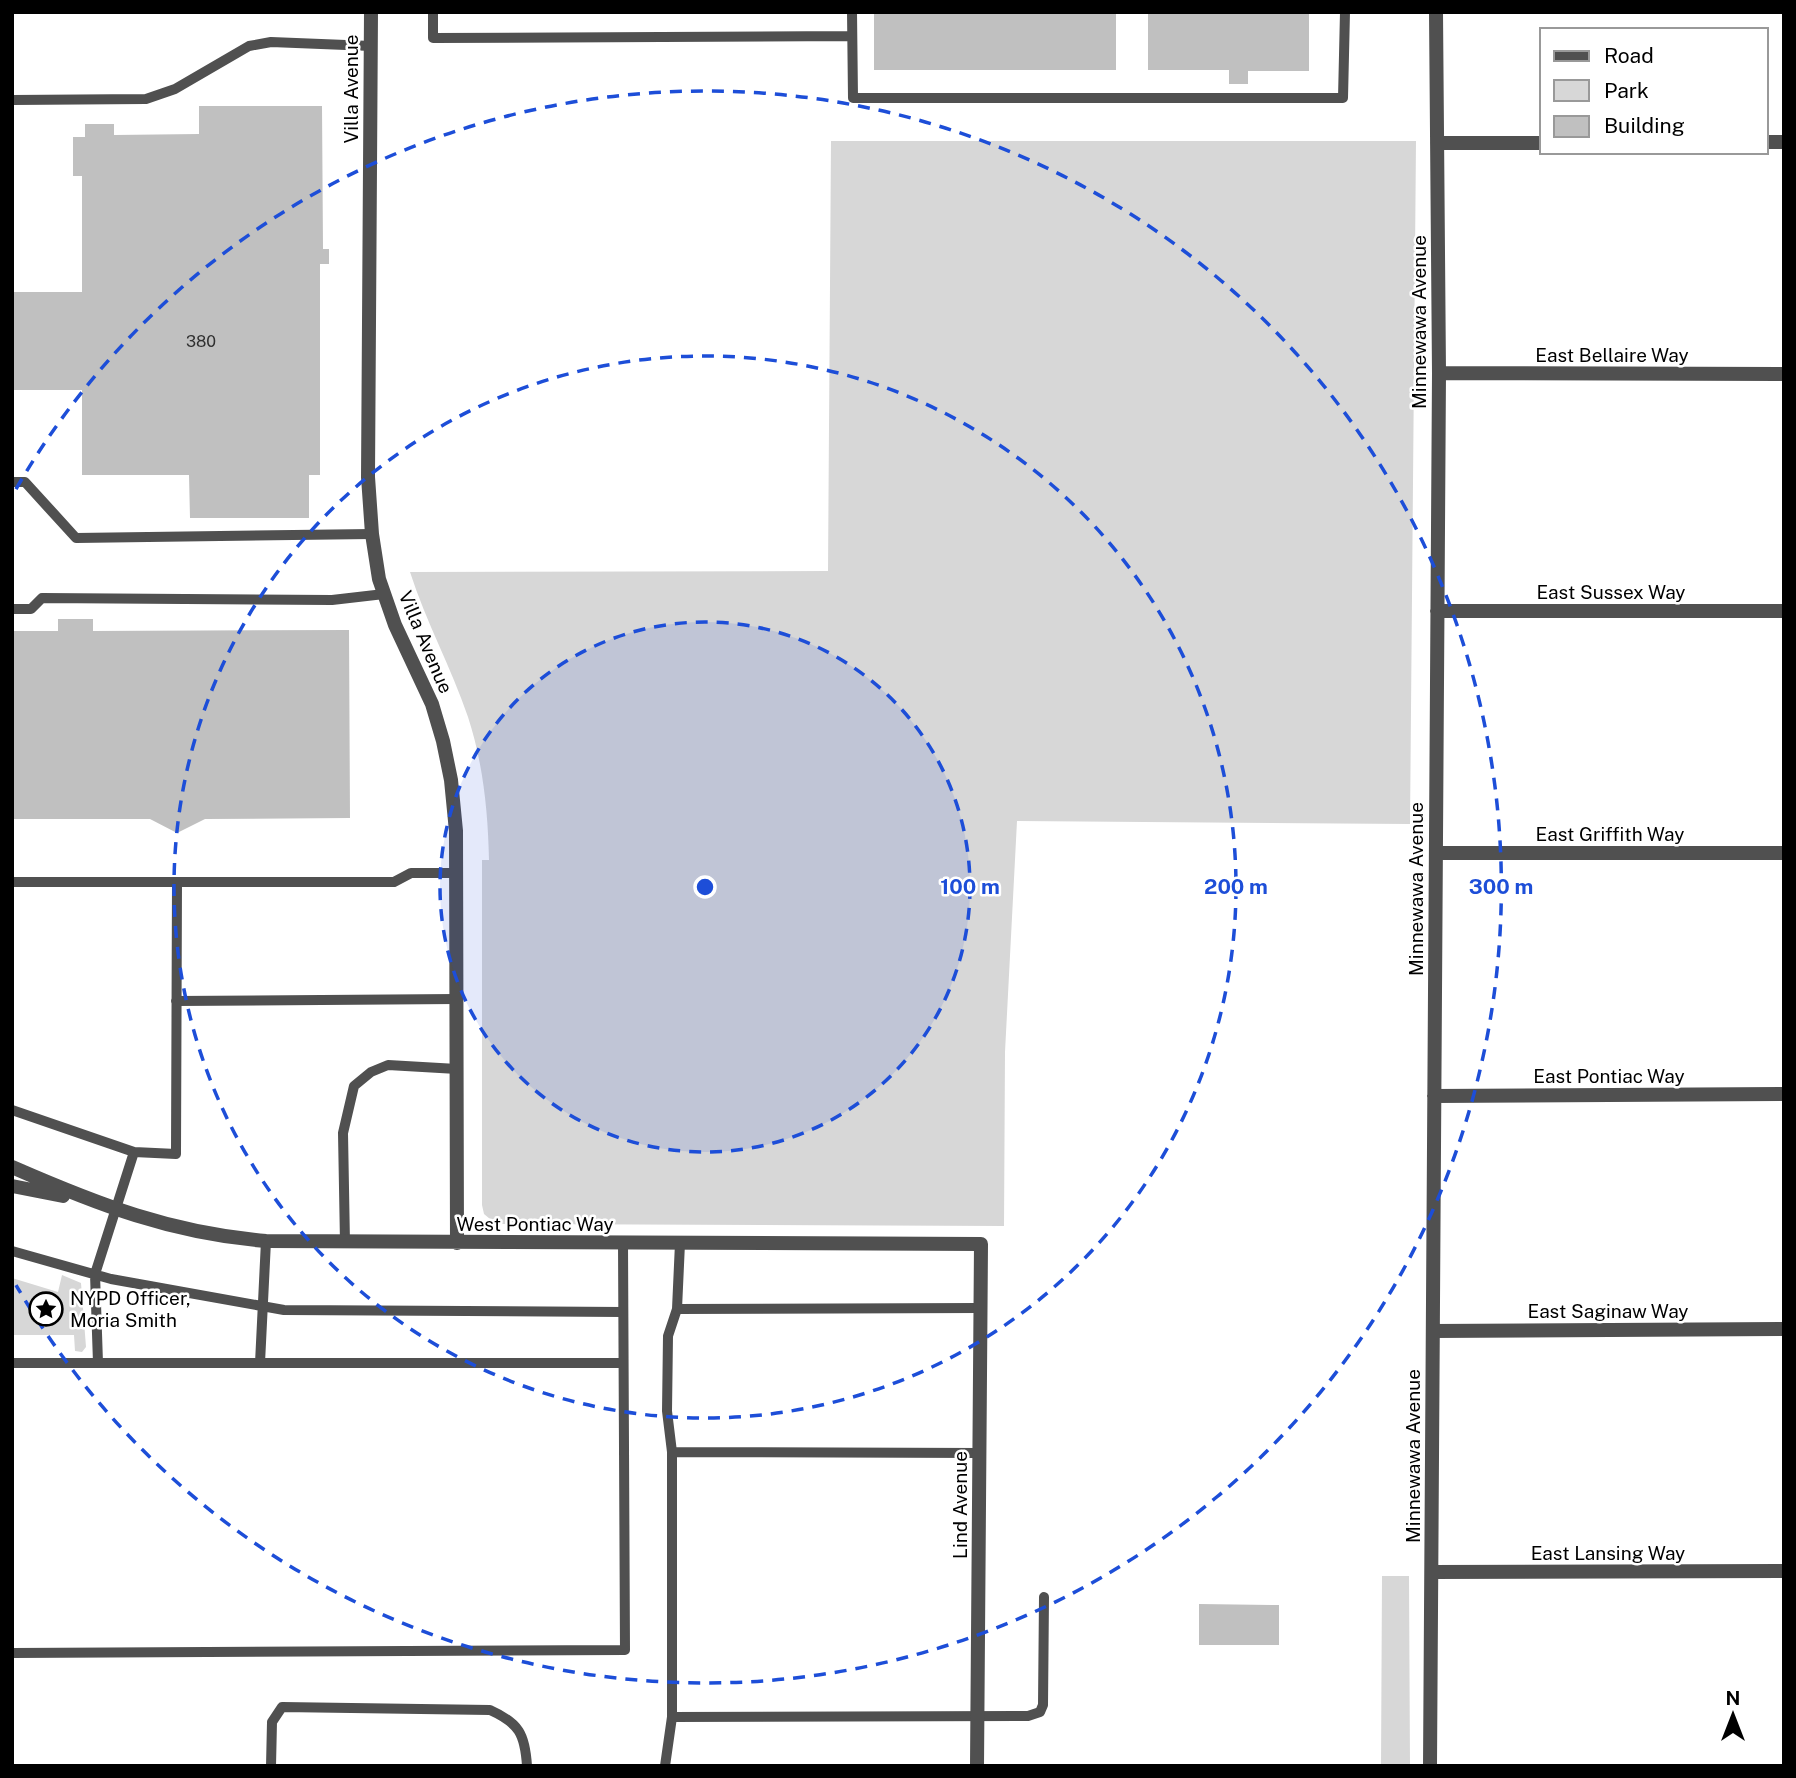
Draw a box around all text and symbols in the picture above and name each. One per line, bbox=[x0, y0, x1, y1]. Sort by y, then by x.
legend bbox=[1540, 28, 1768, 154]
street label: Villa Avenue bbox=[340, 34, 362, 144]
text: Road bbox=[1604, 43, 1654, 68]
text: Park bbox=[1604, 78, 1649, 103]
text: Building bbox=[1604, 113, 1685, 138]
street label: Minnewawa Avenue bbox=[1408, 235, 1430, 409]
house number: 380 bbox=[186, 332, 216, 351]
street label: East Bellaire Way bbox=[1535, 344, 1689, 366]
street label: East Sussex Way bbox=[1536, 581, 1686, 603]
street label: Villa Avenue bbox=[395, 587, 457, 697]
street label: Minnewawa Avenue bbox=[1405, 802, 1427, 976]
street label: East Griffith Way bbox=[1536, 823, 1684, 845]
text: 100 m bbox=[940, 874, 1000, 899]
text: 200 m bbox=[1204, 874, 1268, 899]
text: 300 m bbox=[1469, 874, 1533, 899]
centre of rings bbox=[693, 875, 717, 899]
street label: East Pontiac Way bbox=[1533, 1065, 1685, 1087]
street label: West Pontiac Way bbox=[456, 1213, 614, 1235]
place label: NYPD Officer, Moria Smith bbox=[70, 1287, 191, 1331]
place icon: NYPD Officer, Moria Smith bbox=[27, 1290, 65, 1328]
street label: East Saginaw Way bbox=[1527, 1300, 1689, 1322]
street label: Minnewawa Avenue bbox=[1402, 1369, 1424, 1543]
street label: Lind Avenue bbox=[949, 1451, 971, 1559]
street label: East Lansing Way bbox=[1531, 1542, 1685, 1564]
north arrow bbox=[1698, 1680, 1768, 1750]
text: N bbox=[1726, 1687, 1740, 1709]

